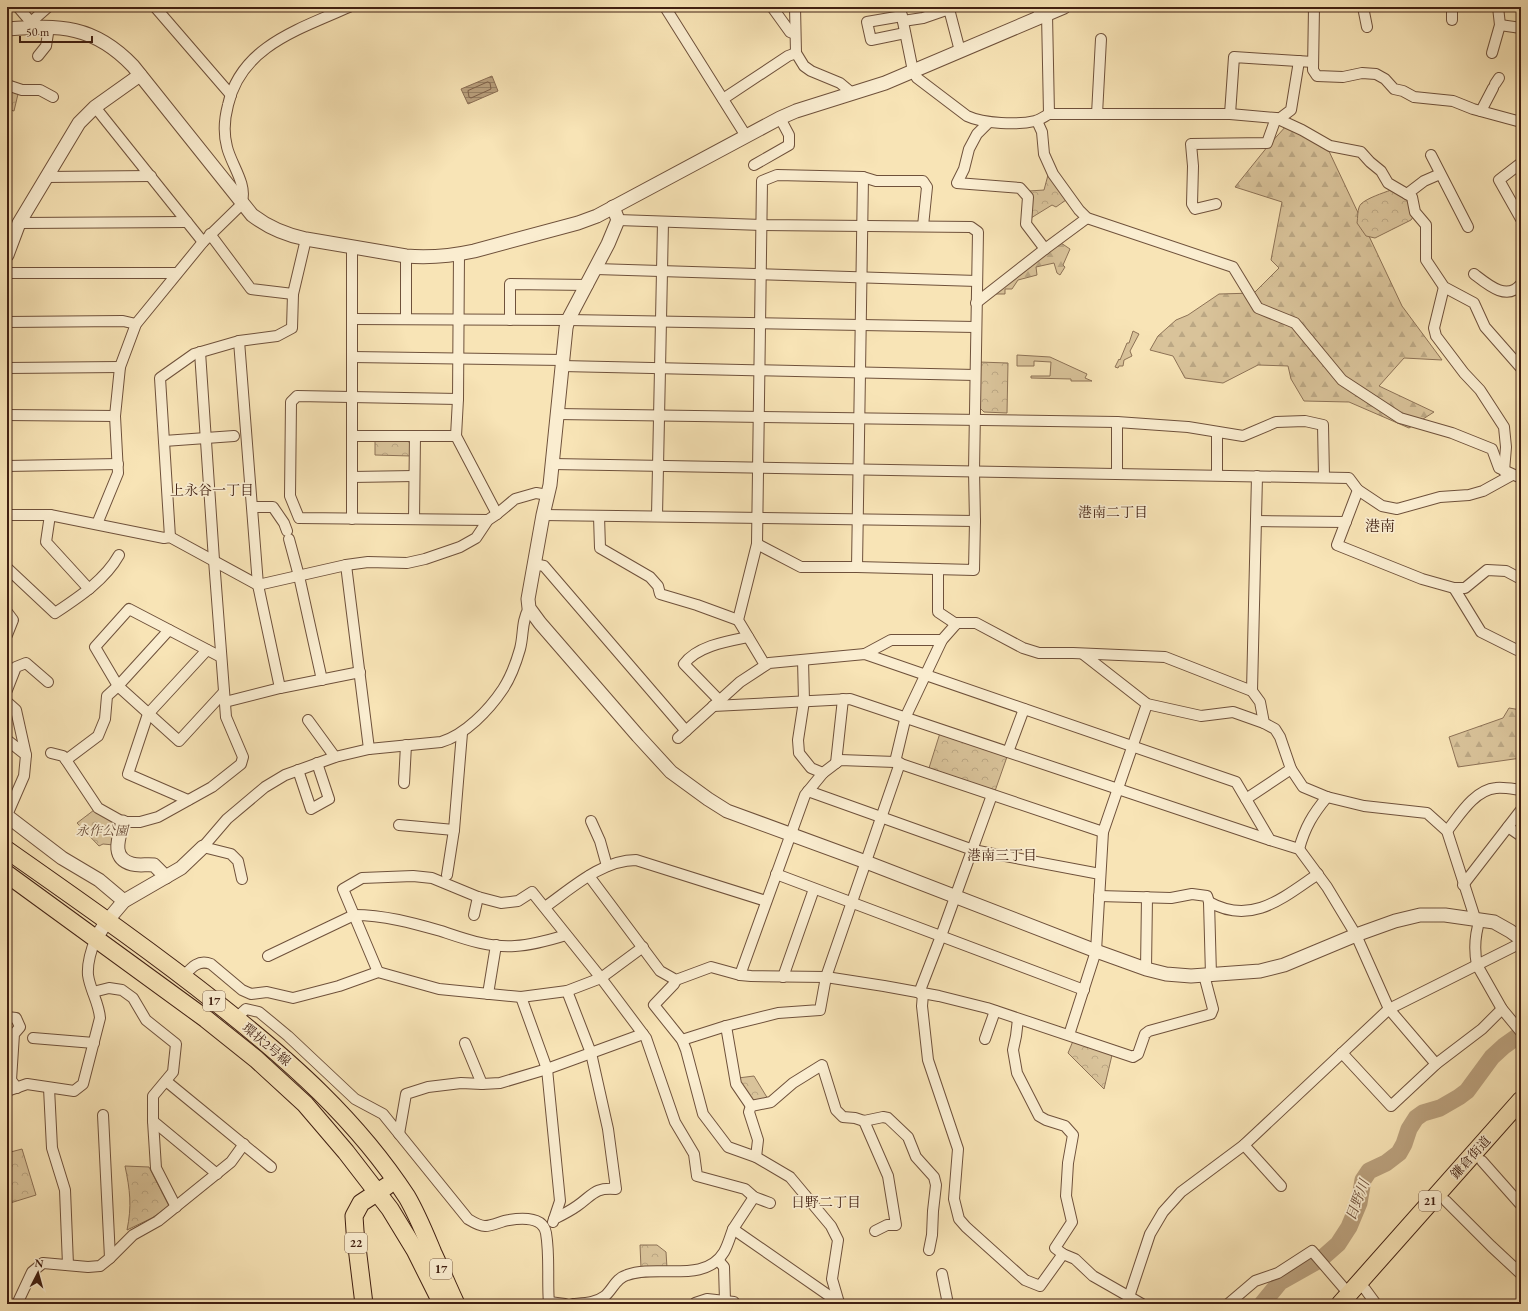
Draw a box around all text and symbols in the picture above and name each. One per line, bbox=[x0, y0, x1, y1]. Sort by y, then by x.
scale bar bbox=[20, 18, 92, 44]
text: 50 m bbox=[26, 24, 50, 40]
district label: 上永谷一丁目 bbox=[170, 481, 254, 499]
district label: 港南二丁目 bbox=[1078, 503, 1148, 521]
district label: 港南 bbox=[1365, 516, 1395, 535]
park label: 永作公園 bbox=[76, 822, 130, 839]
district label: 港南三丁目 bbox=[967, 846, 1037, 864]
road number: 17 bbox=[203, 991, 225, 1011]
street label: 環状2号線 bbox=[239, 1019, 294, 1070]
street label: 鎌倉街道 bbox=[1447, 1132, 1494, 1182]
water label: 日野川 bbox=[1341, 1175, 1374, 1223]
road number: 21 bbox=[1419, 1191, 1441, 1211]
district label: 日野二丁目 bbox=[791, 1193, 861, 1211]
road number: 22 bbox=[345, 1233, 367, 1253]
north arrow bbox=[18, 1253, 58, 1293]
text: N bbox=[34, 1256, 44, 1270]
road number: 17 bbox=[430, 1259, 452, 1279]

